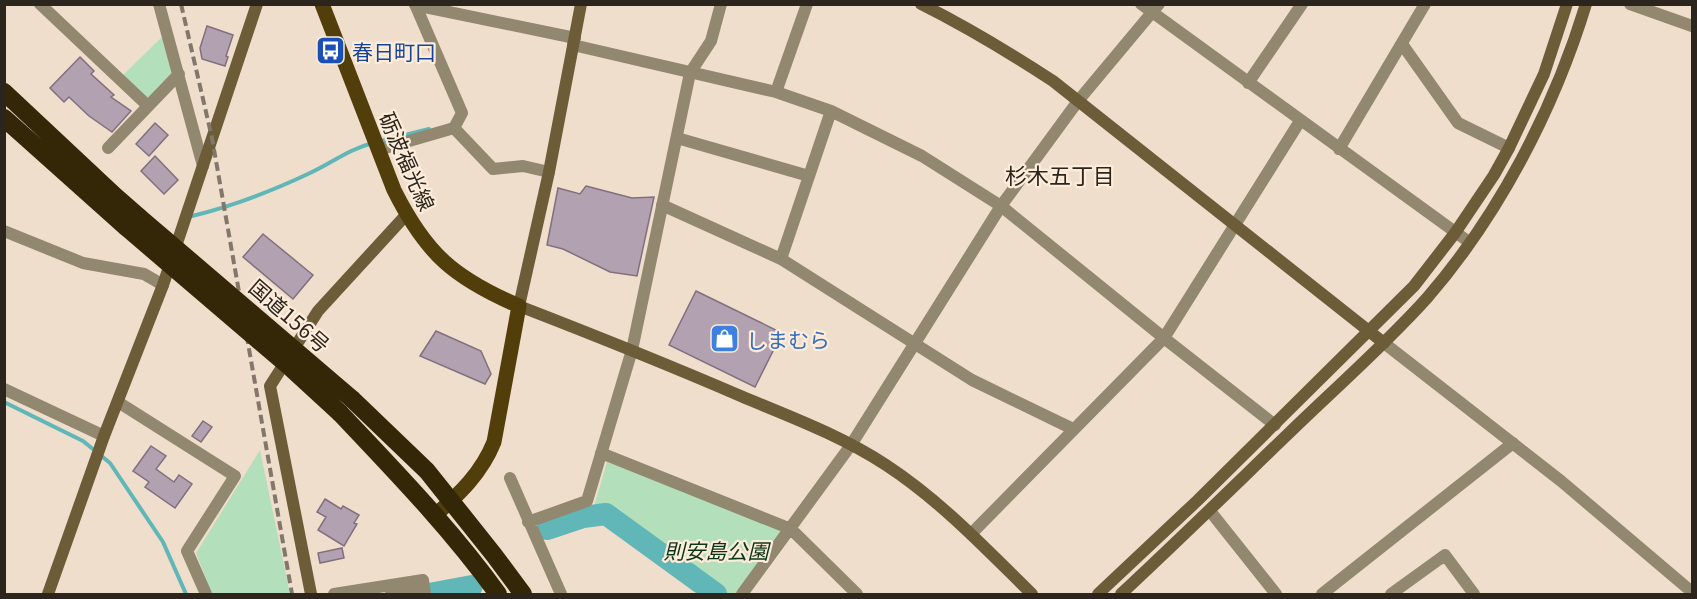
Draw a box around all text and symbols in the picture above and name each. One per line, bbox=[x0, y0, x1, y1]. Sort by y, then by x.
bus stop icon: 春日町口 bbox=[315, 35, 347, 67]
place label: 春日町口 bbox=[352, 36, 436, 66]
street label: 砺波福光線 bbox=[373, 107, 443, 215]
district label: 杉木五丁目 bbox=[1005, 158, 1115, 190]
street label: 国道156号 bbox=[243, 272, 337, 358]
shop icon: しまむら bbox=[709, 323, 741, 355]
place label: しまむら bbox=[746, 324, 830, 354]
park label: 則安島公園 bbox=[664, 535, 771, 565]

